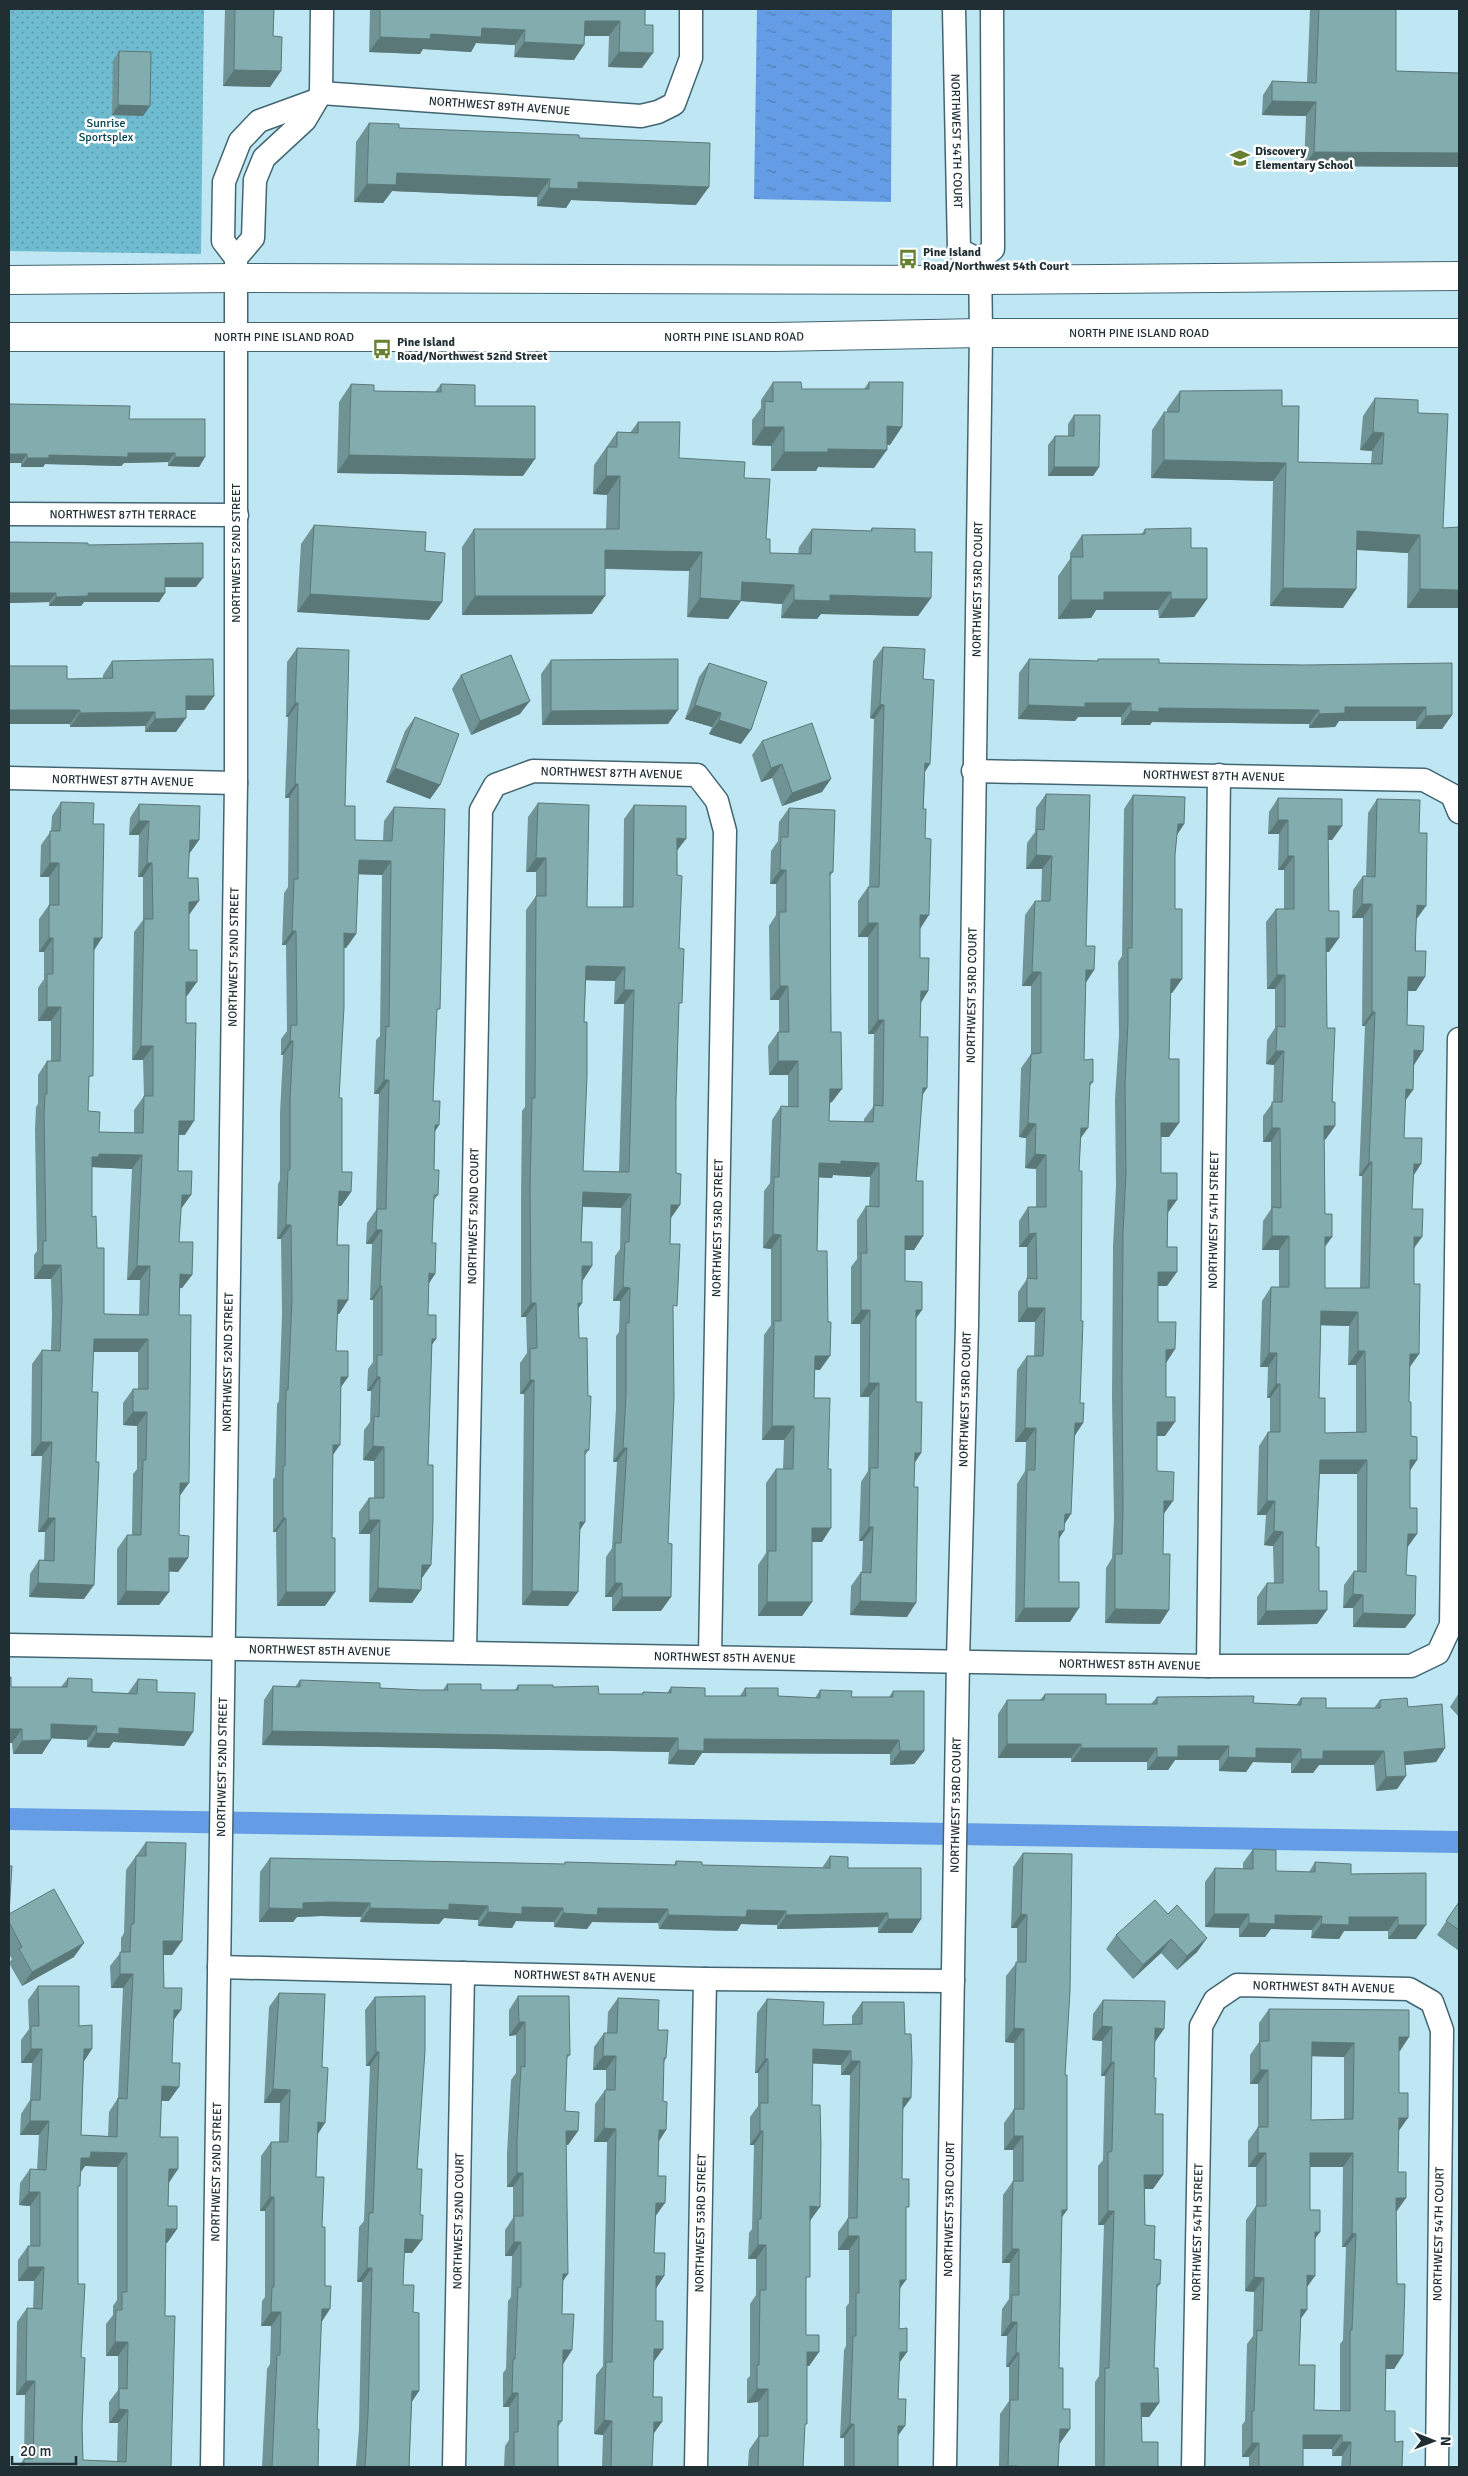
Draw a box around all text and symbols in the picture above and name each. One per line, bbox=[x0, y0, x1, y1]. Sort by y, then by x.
street label: NORTHWEST 54TH COURT bbox=[948, 73, 966, 209]
street label: NORTHWEST 89TH AVENUE bbox=[428, 93, 571, 118]
park label: Sunrise Sportsplex bbox=[79, 116, 134, 145]
place label: Discovery Elementary School bbox=[1255, 144, 1354, 173]
school or university icon: Discovery Elementary School bbox=[1229, 147, 1251, 169]
place label: Pine Island Road/Northwest 54th Court bbox=[923, 245, 1069, 274]
bus stop icon: Pine Island Road/Northwest 54th Court bbox=[897, 248, 919, 270]
street label: NORTH PINE ISLAND ROAD bbox=[1069, 326, 1209, 341]
street label: NORTH PINE ISLAND ROAD bbox=[664, 329, 804, 345]
street label: NORTH PINE ISLAND ROAD bbox=[214, 330, 354, 345]
place label: Pine Island Road/Northwest 52nd Street bbox=[397, 335, 548, 364]
bus stop icon: Pine Island Road/Northwest 52nd Street bbox=[371, 338, 393, 360]
street label: NORTHWEST 52ND STREET bbox=[229, 483, 244, 623]
street label: NORTHWEST 87TH TERRACE bbox=[49, 507, 197, 522]
street label: NORTHWEST 53RD COURT bbox=[969, 521, 986, 657]
street label: NORTHWEST 87TH AVENUE bbox=[540, 764, 683, 782]
street label: NORTHWEST 87TH AVENUE bbox=[1143, 767, 1285, 785]
street label: NORTHWEST 87TH AVENUE bbox=[52, 771, 194, 790]
street label: NORTHWEST 52ND STREET bbox=[225, 887, 242, 1027]
street label: NORTHWEST 53RD COURT bbox=[963, 927, 980, 1063]
street label: NORTHWEST 52ND COURT bbox=[464, 1148, 482, 1285]
street label: NORTHWEST 54TH STREET bbox=[1205, 1151, 1222, 1289]
street label: NORTHWEST 53RD STREET bbox=[709, 1159, 727, 1297]
street label: NORTHWEST 52ND STREET bbox=[219, 1292, 236, 1432]
street label: NORTHWEST 53RD COURT bbox=[956, 1331, 974, 1467]
street label: NORTHWEST 85TH AVENUE bbox=[249, 1642, 391, 1659]
street label: NORTHWEST 85TH AVENUE bbox=[654, 1649, 796, 1666]
street label: NORTHWEST 85TH AVENUE bbox=[1059, 1656, 1201, 1673]
street label: NORTHWEST 52ND STREET bbox=[213, 1697, 230, 1837]
street label: NORTHWEST 53RD COURT bbox=[947, 1737, 964, 1873]
street label: NORTHWEST 84TH AVENUE bbox=[514, 1967, 656, 1985]
street label: NORTHWEST 84TH AVENUE bbox=[1253, 1978, 1395, 1996]
street label: NORTHWEST 52ND STREET bbox=[208, 2102, 225, 2242]
street label: NORTHWEST 53RD COURT bbox=[941, 2141, 958, 2277]
street label: NORTHWEST 52ND COURT bbox=[450, 2152, 467, 2290]
street label: NORTHWEST 53RD STREET bbox=[692, 2154, 709, 2292]
street label: NORTHWEST 54TH STREET bbox=[1189, 2163, 1206, 2301]
street label: NORTHWEST 54TH COURT bbox=[1430, 2166, 1448, 2301]
north arrow bbox=[1408, 2416, 1458, 2466]
scale bar bbox=[12, 2434, 76, 2466]
text: N bbox=[1437, 2436, 1454, 2446]
text: 20 m bbox=[20, 2442, 51, 2460]

